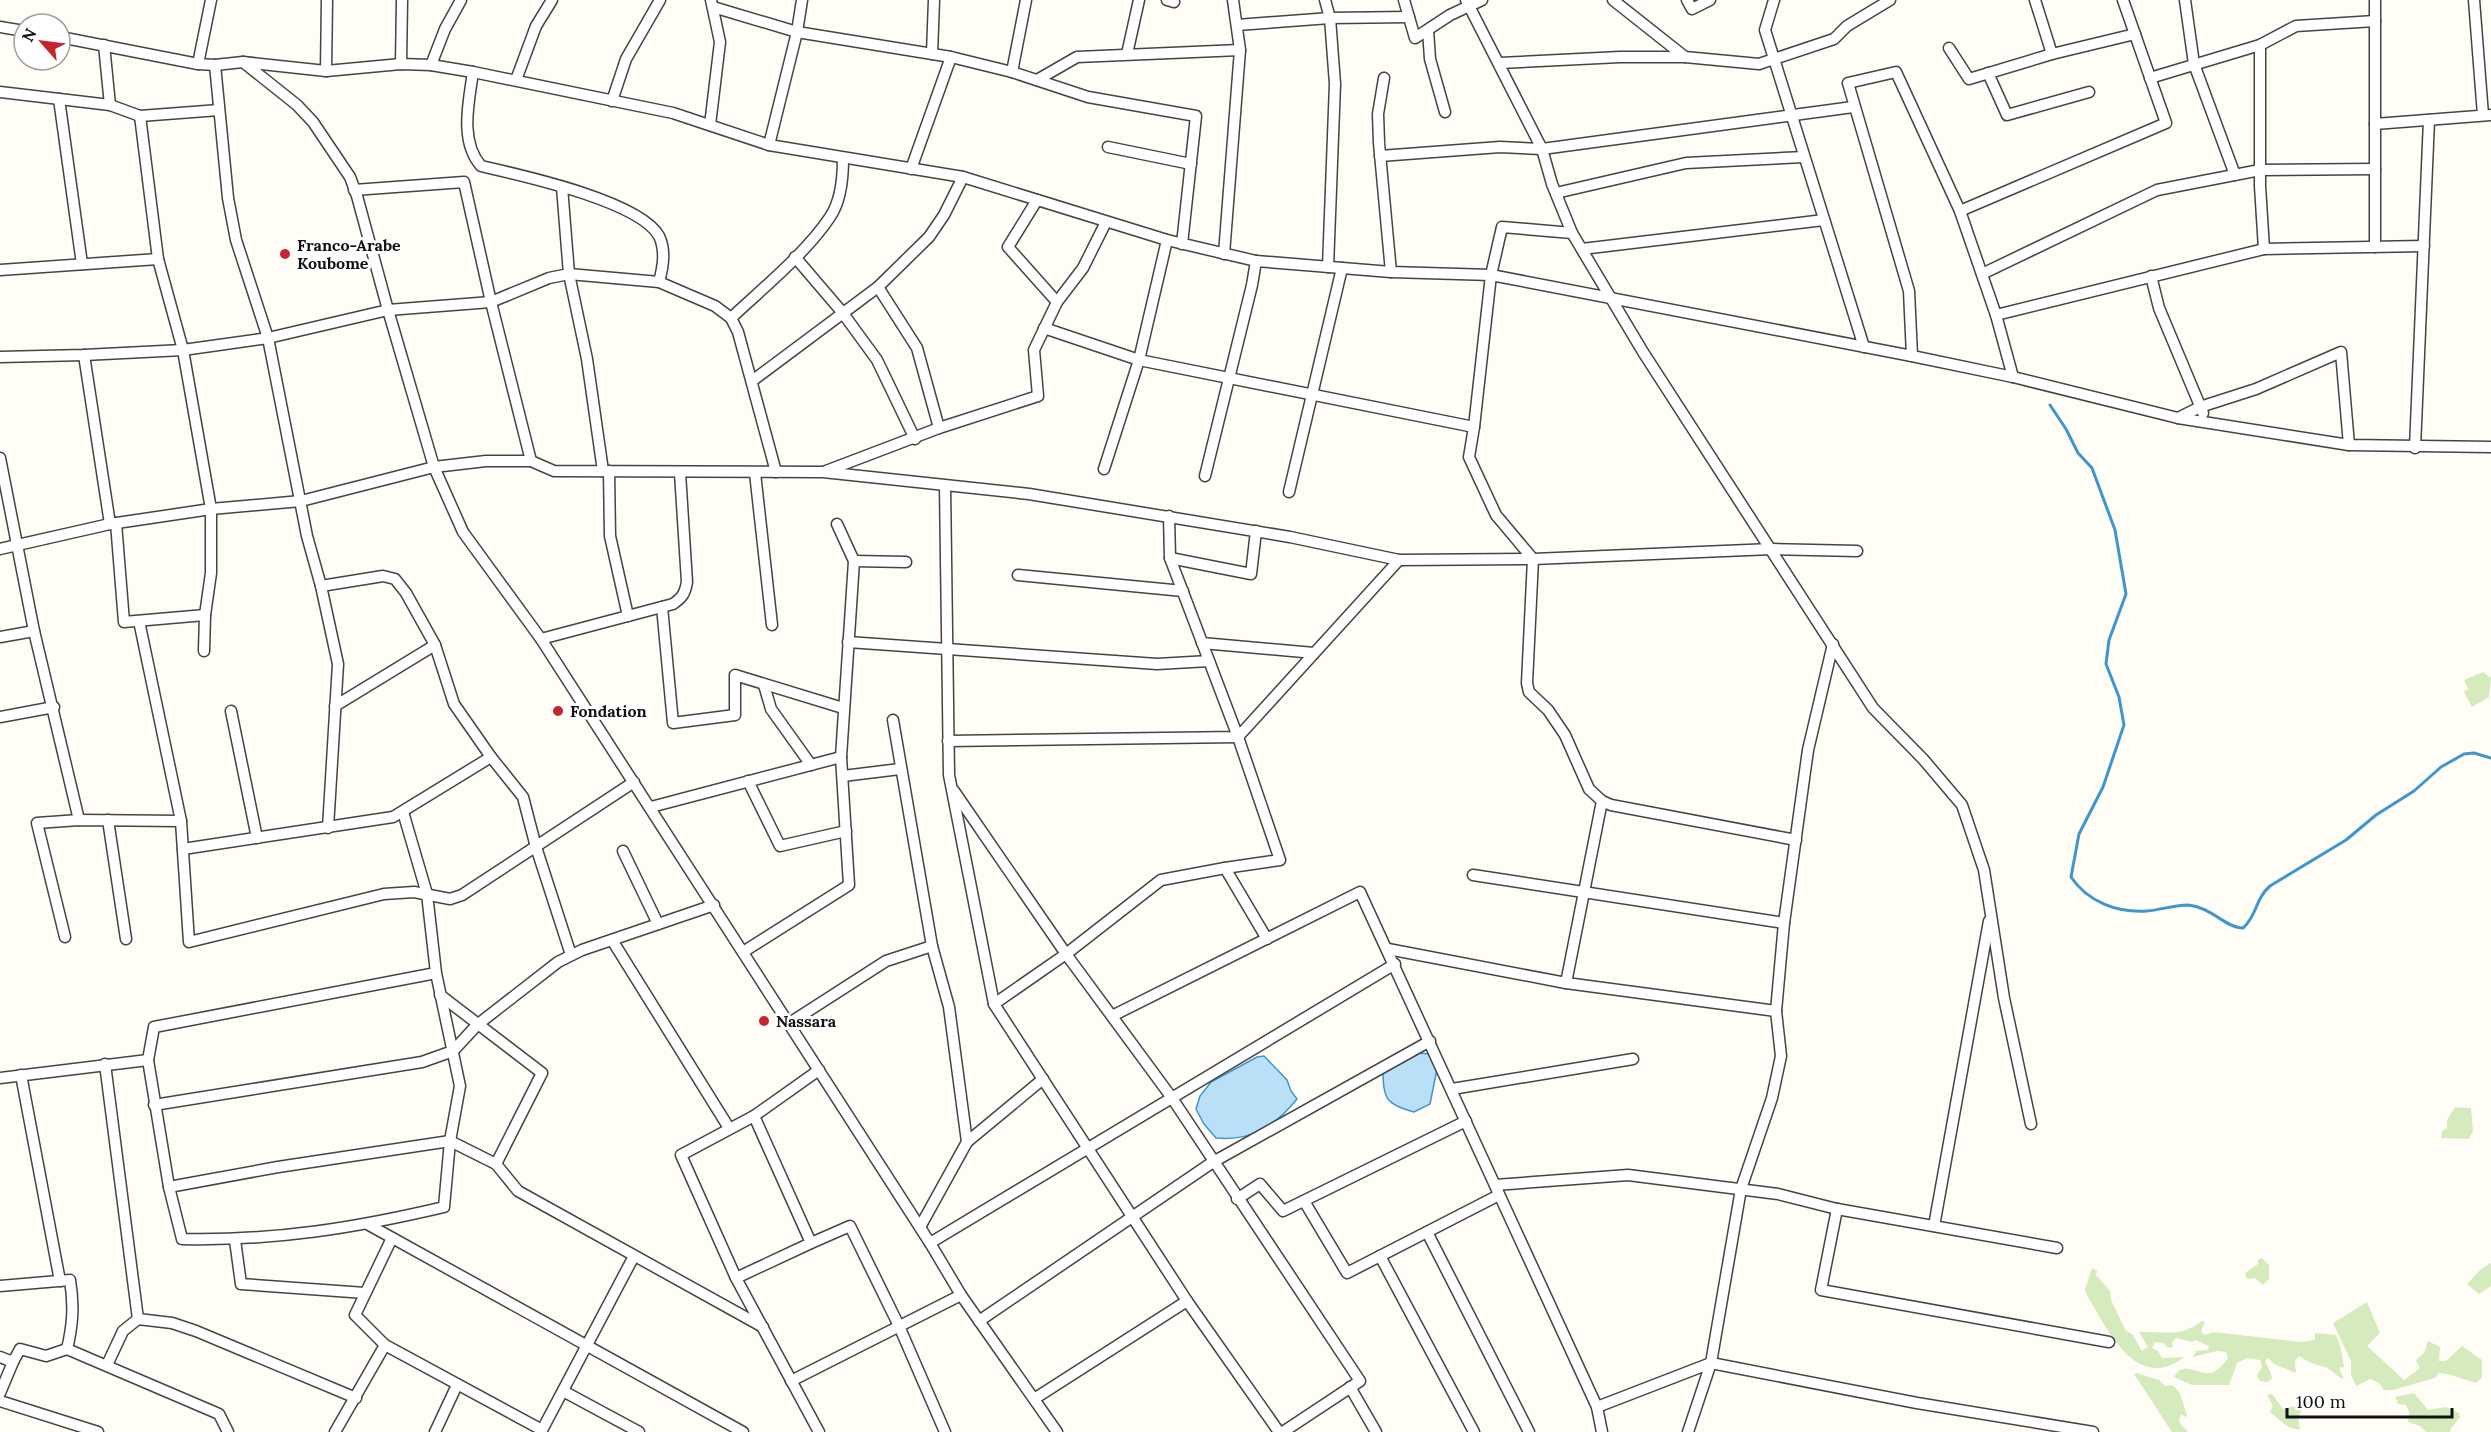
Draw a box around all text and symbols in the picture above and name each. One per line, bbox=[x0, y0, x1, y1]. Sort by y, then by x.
north arrow bbox=[12, 12, 72, 72]
text: N bbox=[17, 25, 40, 45]
place label: Franco-Arabe Koubome bbox=[297, 235, 401, 273]
marker: Franco-Arabe Koubome bbox=[278, 247, 292, 261]
place label: Fondation bbox=[570, 701, 647, 721]
marker: Fondation bbox=[551, 704, 565, 718]
place label: Nassara bbox=[776, 1011, 837, 1031]
marker: Nassara bbox=[757, 1014, 771, 1028]
scale bar bbox=[2287, 1381, 2452, 1419]
text: 100 m bbox=[2296, 1390, 2346, 1413]

